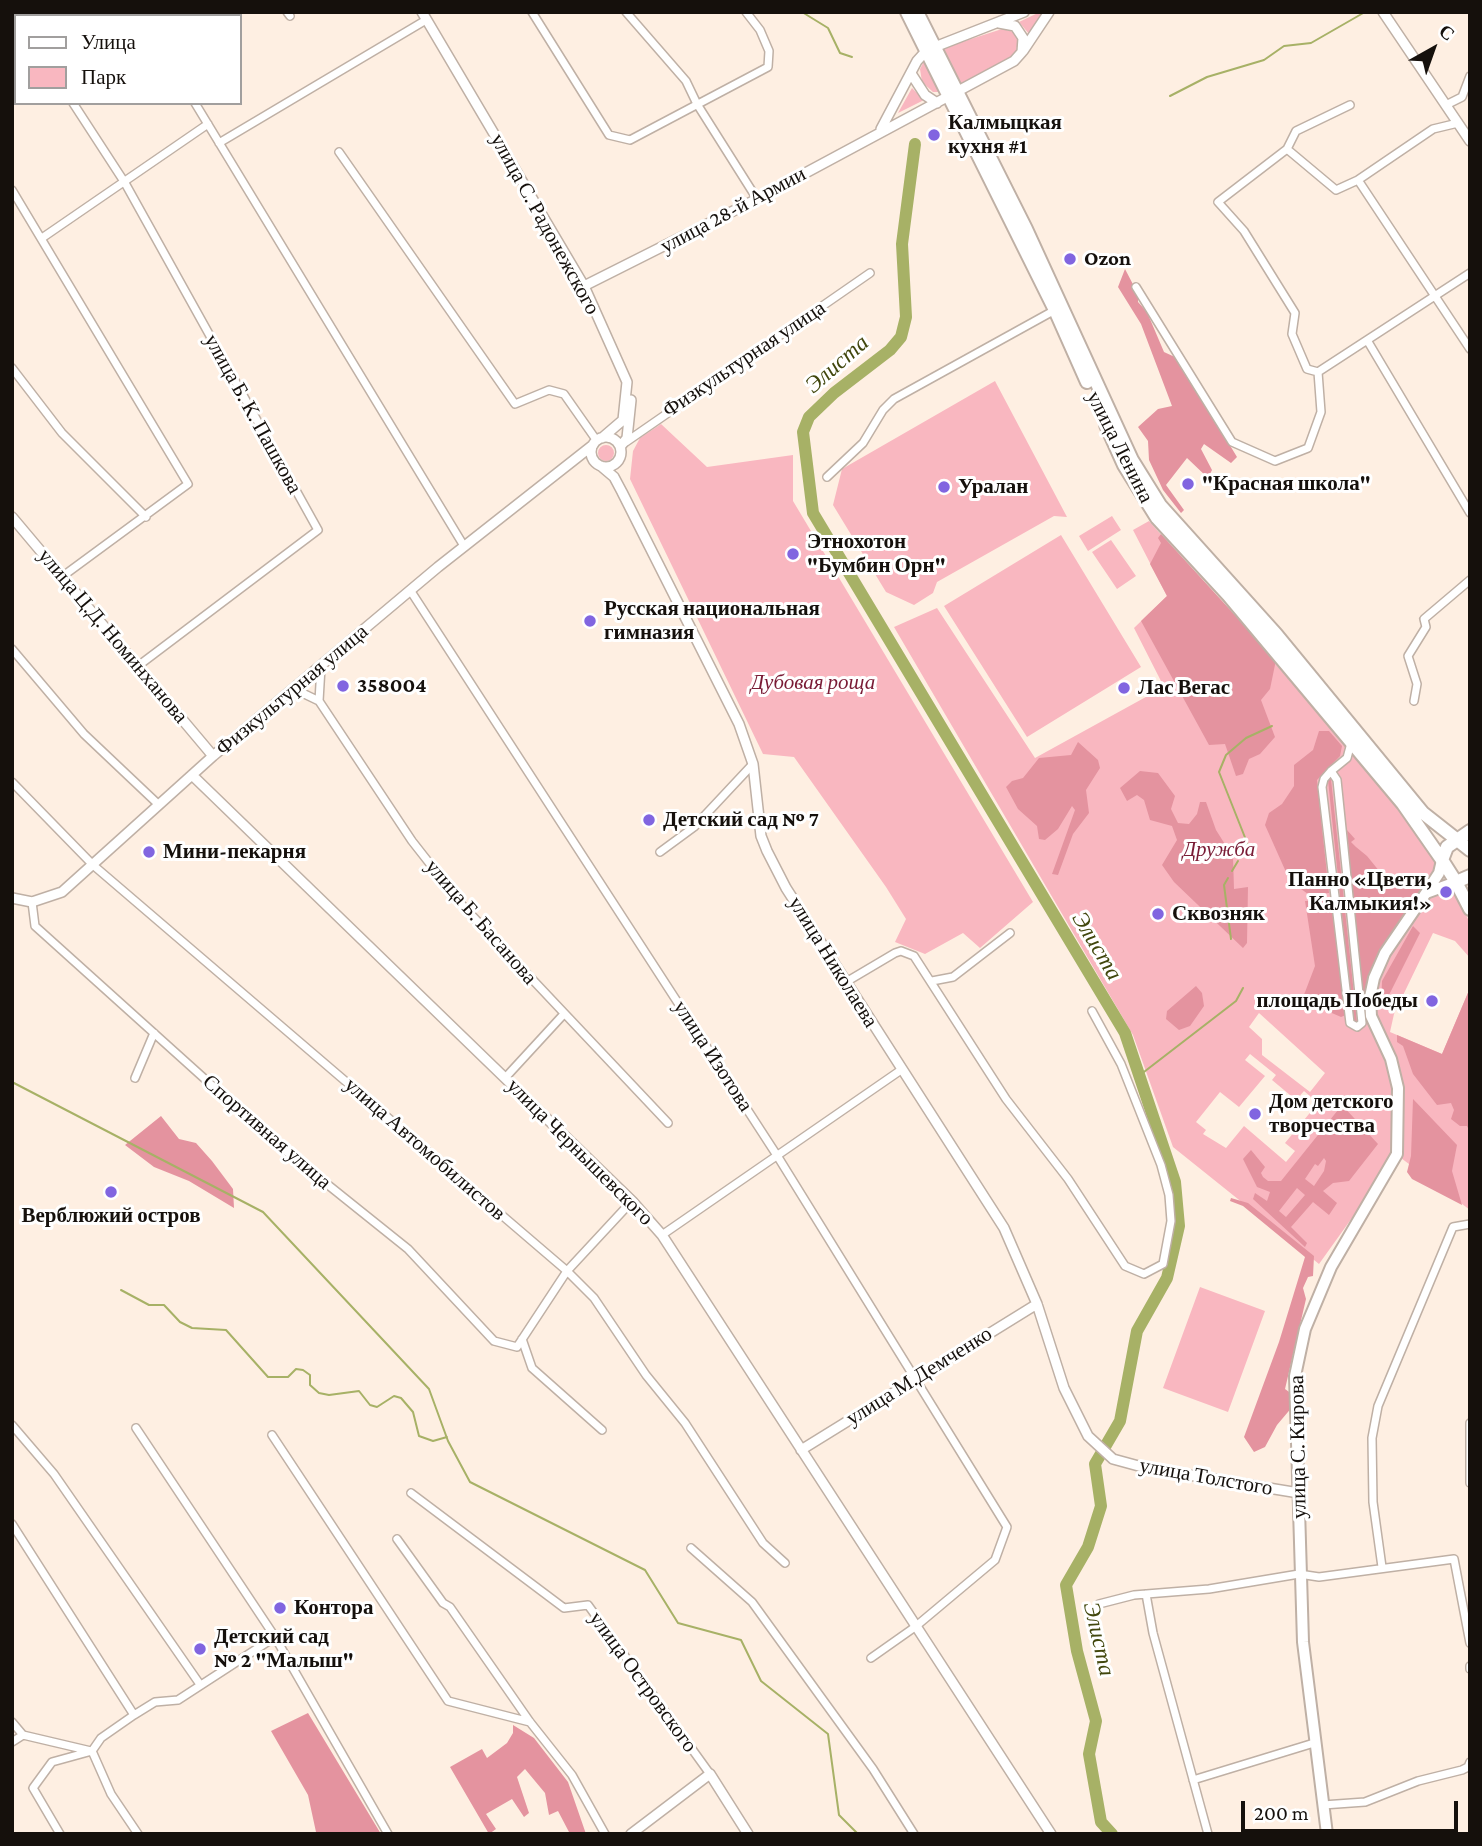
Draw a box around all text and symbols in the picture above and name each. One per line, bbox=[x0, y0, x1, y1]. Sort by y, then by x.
legend bbox=[14, 14, 242, 105]
north arrow bbox=[1398, 14, 1468, 84]
text: С bbox=[1435, 20, 1459, 45]
text: Улица bbox=[81, 30, 136, 54]
text: Парк bbox=[81, 65, 126, 89]
place label: Калмыцкая кухня #1 bbox=[948, 110, 1062, 160]
marker: Калмыцкая кухня #1 bbox=[926, 127, 942, 143]
street label: улица С. Радонежского bbox=[485, 129, 605, 319]
street label: улица 28-й Армии bbox=[656, 161, 810, 259]
place label: Ozon bbox=[1084, 246, 1131, 272]
marker: Ozon bbox=[1062, 251, 1078, 267]
street label: Физкультурная улица bbox=[658, 295, 830, 423]
water label: Элиста bbox=[800, 329, 874, 399]
street label: улица Б. К. Пашкова bbox=[199, 330, 307, 498]
street label: улица Ленина bbox=[1081, 387, 1159, 507]
place label: "Красная школа" bbox=[1202, 471, 1371, 497]
place label: Уралан bbox=[958, 474, 1028, 500]
marker: "Красная школа" bbox=[1180, 476, 1196, 492]
marker: Уралан bbox=[936, 479, 952, 495]
place label: Этнохотон "Бумбин Орн" bbox=[807, 529, 946, 579]
street label: улица Ц.Д. Номинханова bbox=[33, 544, 193, 728]
marker: Этнохотон "Бумбин Орн" bbox=[785, 546, 801, 562]
place label: Русская национальная гимназия bbox=[604, 596, 820, 646]
marker: Русская национальная гимназия bbox=[582, 613, 598, 629]
street label: Физкультурная улица bbox=[211, 619, 373, 761]
park label: Дубовая роща bbox=[751, 670, 875, 696]
place label: 358004 bbox=[357, 673, 427, 699]
place label: Лас Вегас bbox=[1138, 675, 1230, 701]
marker: 358004 bbox=[335, 678, 351, 694]
marker: Лас Вегас bbox=[1116, 680, 1132, 696]
place label: Детский сад № 7 bbox=[663, 807, 819, 833]
marker: Детский сад № 7 bbox=[641, 812, 657, 828]
park label: Дружба bbox=[1183, 837, 1255, 863]
place label: Мини-пекарня bbox=[163, 839, 306, 865]
marker: Мини-пекарня bbox=[141, 844, 157, 860]
street label: улица Б. Басанова bbox=[420, 854, 542, 990]
place label: Панно «Цвети, Калмыкия!» bbox=[1288, 867, 1432, 917]
marker: Панно «Цвети, Калмыкия!» bbox=[1438, 884, 1454, 900]
street label: улица Николаева bbox=[783, 892, 883, 1032]
place label: Сквозняк bbox=[1172, 901, 1265, 927]
marker: Сквозняк bbox=[1150, 906, 1166, 922]
water label: Элиста bbox=[1066, 907, 1128, 985]
place label: площадь Победы bbox=[1257, 988, 1418, 1014]
marker: площадь Победы bbox=[1424, 993, 1440, 1009]
street label: улица Изотова bbox=[668, 996, 758, 1116]
street label: Спортивная улица bbox=[197, 1069, 337, 1195]
street label: улица Автомобилистов bbox=[339, 1072, 511, 1226]
street label: улица Чернышевского bbox=[501, 1073, 659, 1231]
place label: Дом детского творчества bbox=[1269, 1089, 1394, 1139]
marker: Дом детского творчества bbox=[1247, 1106, 1263, 1122]
marker: Верблюжий остров bbox=[103, 1184, 119, 1200]
place label: Верблюжий остров bbox=[21, 1203, 201, 1229]
street label: улица М.Демченко bbox=[841, 1321, 997, 1431]
street label: улица С. Кирова bbox=[1284, 1375, 1312, 1519]
street label: улица Толстого bbox=[1137, 1453, 1275, 1501]
place label: Контора bbox=[294, 1595, 373, 1621]
water label: Элиста bbox=[1077, 1599, 1121, 1679]
marker: Контора bbox=[272, 1600, 288, 1616]
street label: улица Островского bbox=[583, 1607, 703, 1757]
place label: Детский сад № 2 "Малыш" bbox=[214, 1624, 354, 1674]
marker: Детский сад № 2 "Малыш" bbox=[192, 1641, 208, 1657]
scale bar bbox=[1244, 1786, 1461, 1830]
text: 200 m bbox=[1254, 1801, 1309, 1825]

